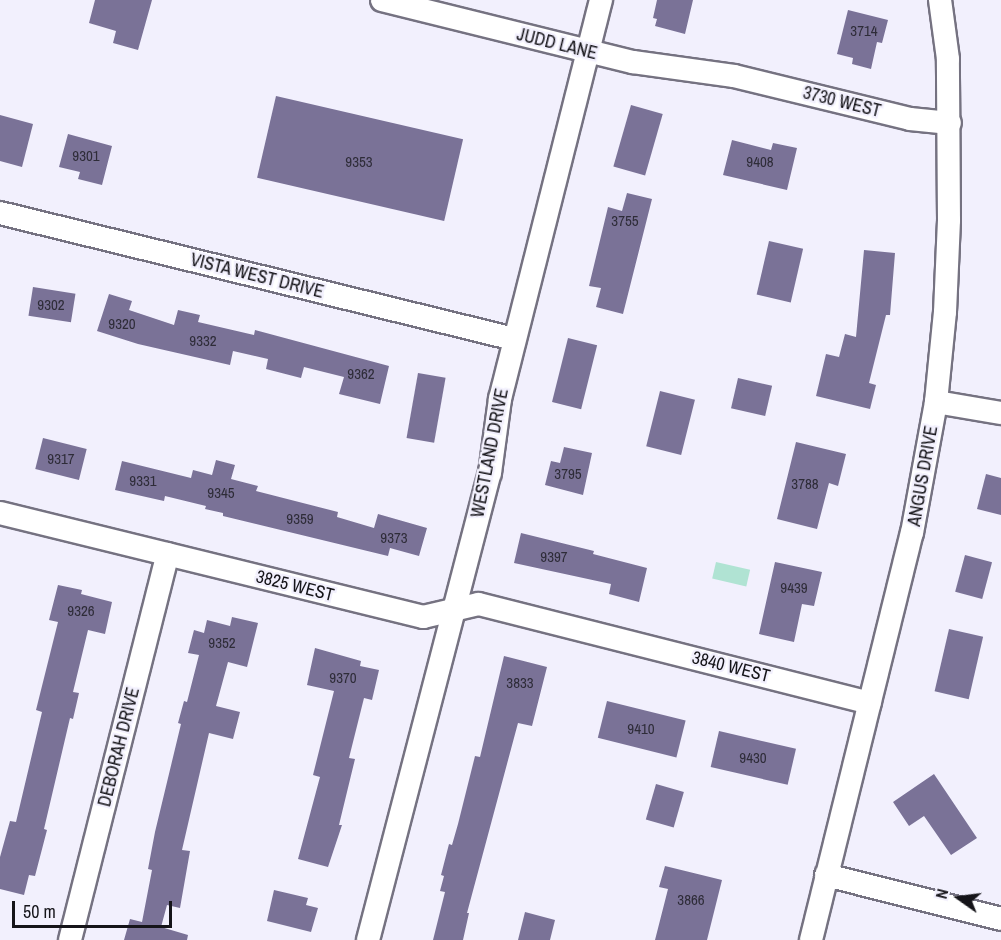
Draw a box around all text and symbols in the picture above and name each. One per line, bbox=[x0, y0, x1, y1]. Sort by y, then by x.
house number: 3714 bbox=[850, 22, 878, 40]
street label: JUDD LANE bbox=[515, 24, 599, 64]
street label: 3730 WEST bbox=[801, 82, 883, 122]
house number: 9301 bbox=[72, 147, 100, 165]
house number: 9353 bbox=[345, 153, 373, 171]
house number: 9408 bbox=[746, 153, 774, 171]
house number: 3755 bbox=[611, 212, 639, 230]
street label: VISTA WEST DRIVE bbox=[188, 249, 326, 303]
house number: 9302 bbox=[37, 296, 65, 314]
house number: 9320 bbox=[108, 315, 136, 333]
house number: 9332 bbox=[189, 332, 217, 350]
house number: 9362 bbox=[347, 365, 375, 383]
street label: WESTLAND DRIVE bbox=[467, 387, 513, 519]
street label: ANGUS DRIVE bbox=[904, 424, 942, 528]
house number: 9317 bbox=[47, 450, 75, 468]
house number: 3795 bbox=[554, 465, 582, 483]
house number: 9331 bbox=[129, 472, 157, 490]
house number: 3788 bbox=[791, 475, 819, 493]
house number: 9345 bbox=[207, 484, 235, 502]
house number: 9359 bbox=[286, 510, 314, 528]
house number: 9373 bbox=[380, 529, 408, 547]
house number: 9397 bbox=[540, 548, 568, 566]
street label: 3825 WEST bbox=[254, 566, 336, 606]
house number: 9439 bbox=[780, 579, 808, 597]
house number: 9326 bbox=[67, 602, 95, 620]
house number: 9352 bbox=[208, 634, 236, 652]
street label: 3840 WEST bbox=[690, 647, 772, 687]
house number: 9370 bbox=[329, 669, 357, 687]
house number: 3833 bbox=[506, 674, 534, 692]
street label: DEBORAH DRIVE bbox=[94, 685, 144, 809]
house number: 9410 bbox=[627, 720, 655, 738]
house number: 9430 bbox=[739, 749, 767, 767]
north arrow bbox=[929, 868, 989, 928]
text: N bbox=[930, 886, 953, 901]
scale bar bbox=[15, 889, 176, 927]
house number: 3866 bbox=[677, 891, 705, 909]
text: 50 m bbox=[23, 899, 56, 924]

